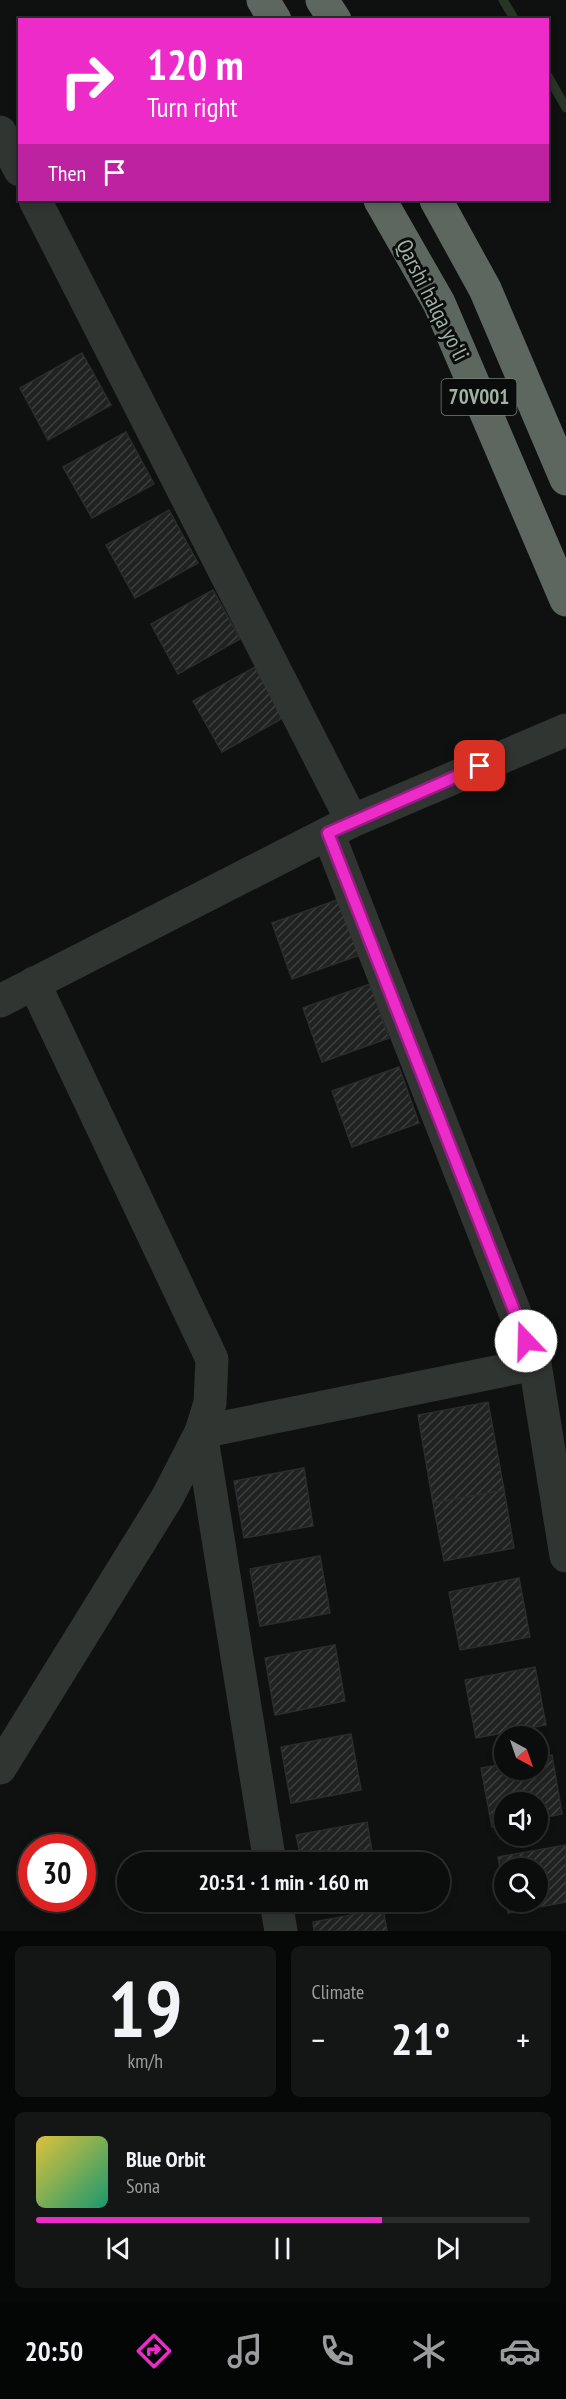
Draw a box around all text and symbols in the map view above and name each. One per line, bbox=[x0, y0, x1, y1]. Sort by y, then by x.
text: 120 m bbox=[147, 37, 244, 92]
icon: right bbox=[48, 42, 126, 120]
text: Turn right bbox=[147, 90, 238, 124]
icon: arrive bbox=[98, 156, 131, 189]
text: Then bbox=[48, 159, 86, 187]
street label: Qarshi halqa yoʻli bbox=[390, 235, 476, 365]
road number: 70V001 bbox=[442, 379, 516, 415]
pin bbox=[454, 740, 505, 791]
icon: arrive bbox=[463, 749, 496, 782]
position arrow bbox=[494, 1309, 558, 1373]
north arrow bbox=[494, 1726, 548, 1780]
map controls bbox=[494, 1726, 548, 1912]
button: sound bbox=[494, 1792, 548, 1846]
speed limit sign: 30 bbox=[18, 1834, 96, 1912]
button: search bbox=[494, 1858, 548, 1912]
text: 20:51 · 1 min · 160 m bbox=[198, 1868, 369, 1896]
text: 19 bbox=[108, 1958, 183, 2059]
text: Climate bbox=[312, 1979, 364, 2005]
text: 21° bbox=[391, 2009, 450, 2067]
text: − bbox=[312, 2018, 325, 2061]
text: + bbox=[516, 2018, 530, 2061]
text: km/h bbox=[128, 2048, 163, 2074]
text: Blue Orbit bbox=[126, 2145, 205, 2173]
text: Sona bbox=[126, 2173, 160, 2199]
icon: previous bbox=[102, 2232, 135, 2265]
icon: pause bbox=[266, 2232, 299, 2265]
icon: next bbox=[431, 2232, 464, 2265]
icon: directions bbox=[133, 2330, 175, 2372]
icon: music bbox=[224, 2330, 266, 2372]
icon: phone bbox=[316, 2330, 358, 2372]
icon: climate bbox=[408, 2330, 450, 2372]
icon: car bbox=[499, 2330, 541, 2372]
text: 20:50 bbox=[25, 2334, 83, 2368]

